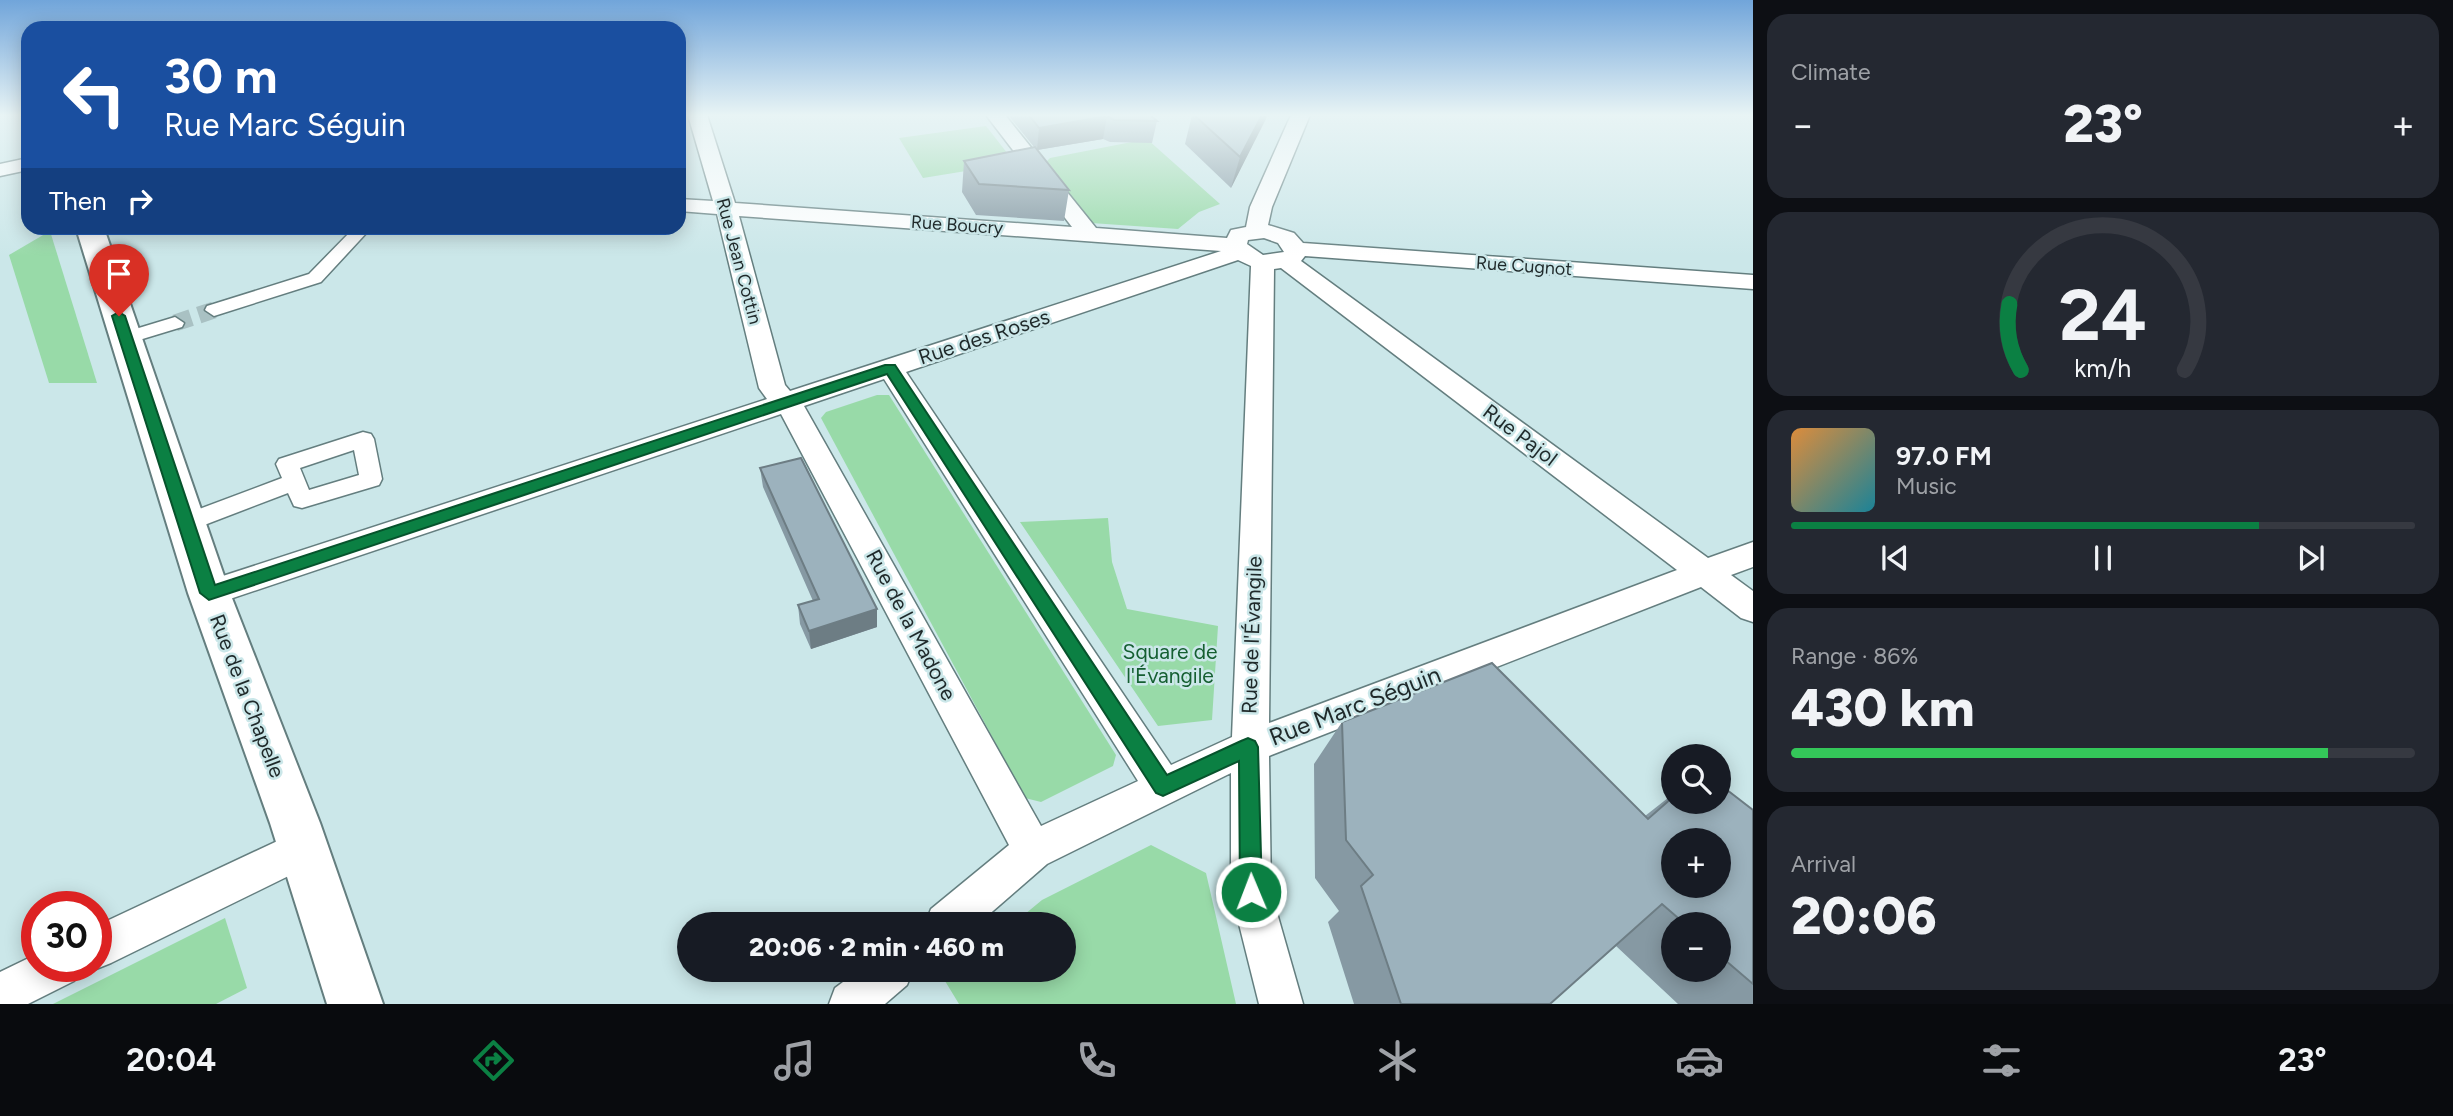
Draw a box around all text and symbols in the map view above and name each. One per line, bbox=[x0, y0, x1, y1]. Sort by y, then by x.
text: 30 m bbox=[164, 46, 277, 105]
icon: left bbox=[49, 49, 140, 140]
text: Climate bbox=[1791, 58, 1870, 86]
text: 23° bbox=[2063, 93, 2143, 155]
text: − bbox=[1791, 102, 1815, 148]
text: + bbox=[2391, 102, 2415, 148]
text: Rue Marc Séguin bbox=[164, 106, 406, 144]
icon: right bbox=[121, 182, 159, 220]
text: Then bbox=[49, 185, 107, 217]
street label: Rue Jean Cottin bbox=[712, 196, 766, 326]
street label: Rue Boucry bbox=[910, 211, 1004, 239]
pin bbox=[89, 244, 149, 316]
street label: Rue Cugnot bbox=[1475, 252, 1573, 280]
icon: arrive bbox=[100, 255, 138, 293]
text: 24 bbox=[2059, 271, 2147, 358]
street label: Rue des Roses bbox=[915, 304, 1053, 370]
text: km/h bbox=[2074, 353, 2132, 383]
street label: Rue Pajol bbox=[1478, 399, 1562, 471]
text: 97.0 FM bbox=[1896, 440, 1992, 472]
text: Music bbox=[1896, 472, 1957, 500]
icon: previous bbox=[1876, 539, 1914, 577]
icon: pause bbox=[2084, 539, 2122, 577]
icon: next bbox=[2292, 539, 2330, 577]
street label: Rue de la Madone bbox=[861, 545, 962, 704]
street label: Rue de l'Évangile bbox=[1236, 556, 1267, 714]
street label: Rue de la Chapelle bbox=[205, 611, 290, 781]
park label: Square de l'Évangile bbox=[1123, 639, 1217, 688]
text: Range · 86% bbox=[1791, 642, 1918, 670]
street label: Rue Marc Séguin bbox=[1265, 660, 1445, 752]
text: 430 km bbox=[1791, 677, 1975, 739]
map controls bbox=[1661, 744, 1731, 982]
button: search bbox=[1661, 744, 1731, 814]
button: + bbox=[1661, 828, 1731, 898]
text: Arrival bbox=[1791, 850, 1856, 878]
position arrow bbox=[1214, 855, 1288, 929]
text: 20:06 bbox=[1791, 885, 1937, 947]
speed limit sign: 30 bbox=[21, 891, 112, 982]
button: − bbox=[1661, 912, 1731, 982]
text: 20:06 · 2 min · 460 m bbox=[749, 931, 1004, 963]
icon: directions bbox=[469, 1036, 518, 1085]
icon: music bbox=[770, 1036, 819, 1085]
icon: phone bbox=[1072, 1036, 1121, 1085]
icon: climate bbox=[1373, 1036, 1422, 1085]
icon: car bbox=[1675, 1036, 1724, 1085]
icon: filters bbox=[1977, 1036, 2026, 1085]
text: 20:04 bbox=[126, 1041, 216, 1079]
text: 23° bbox=[2278, 1041, 2327, 1079]

